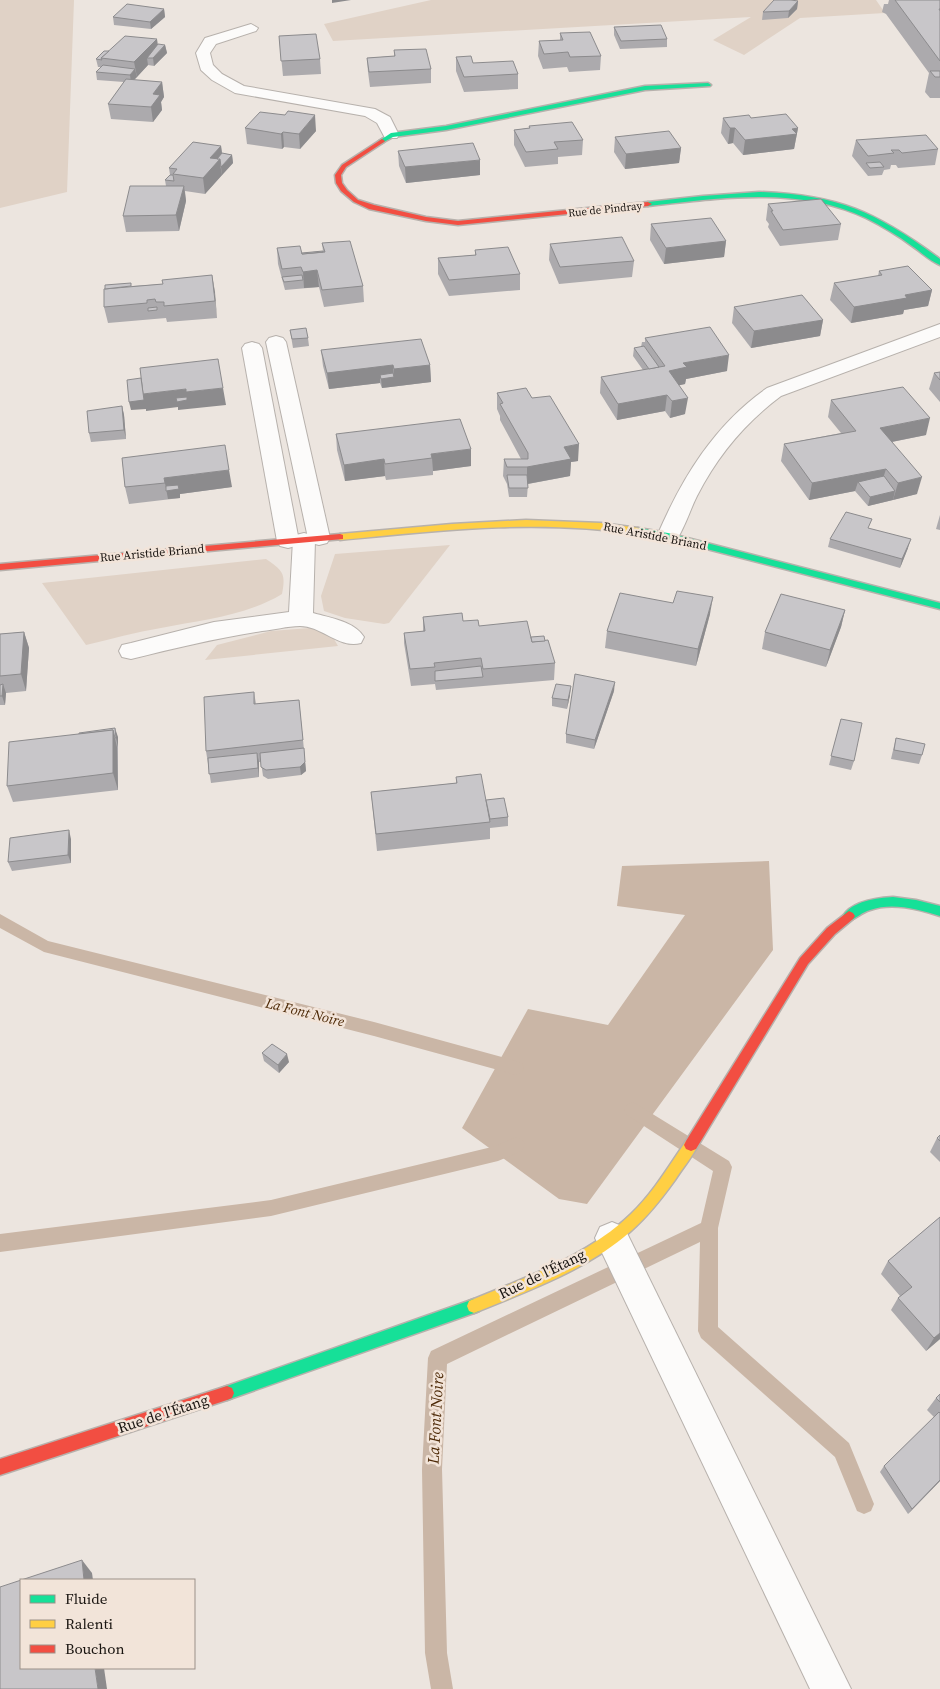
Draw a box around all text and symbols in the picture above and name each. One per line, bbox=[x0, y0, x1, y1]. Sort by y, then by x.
street label: Rue de Pindray bbox=[567, 198, 643, 221]
street label: Rue Aristide Briand bbox=[602, 518, 708, 554]
street label: Rue Aristide Briand bbox=[99, 540, 205, 566]
water label: La Font Noire bbox=[263, 992, 347, 1031]
street label: Rue de l'Étang bbox=[495, 1243, 589, 1304]
water label: La Font Noire bbox=[422, 1371, 448, 1465]
street label: Rue de l'Étang bbox=[115, 1389, 211, 1438]
legend bbox=[20, 1579, 195, 1669]
text: Fluide bbox=[65, 1588, 108, 1609]
text: Ralenti bbox=[65, 1613, 113, 1634]
text: Bouchon bbox=[65, 1638, 125, 1659]

